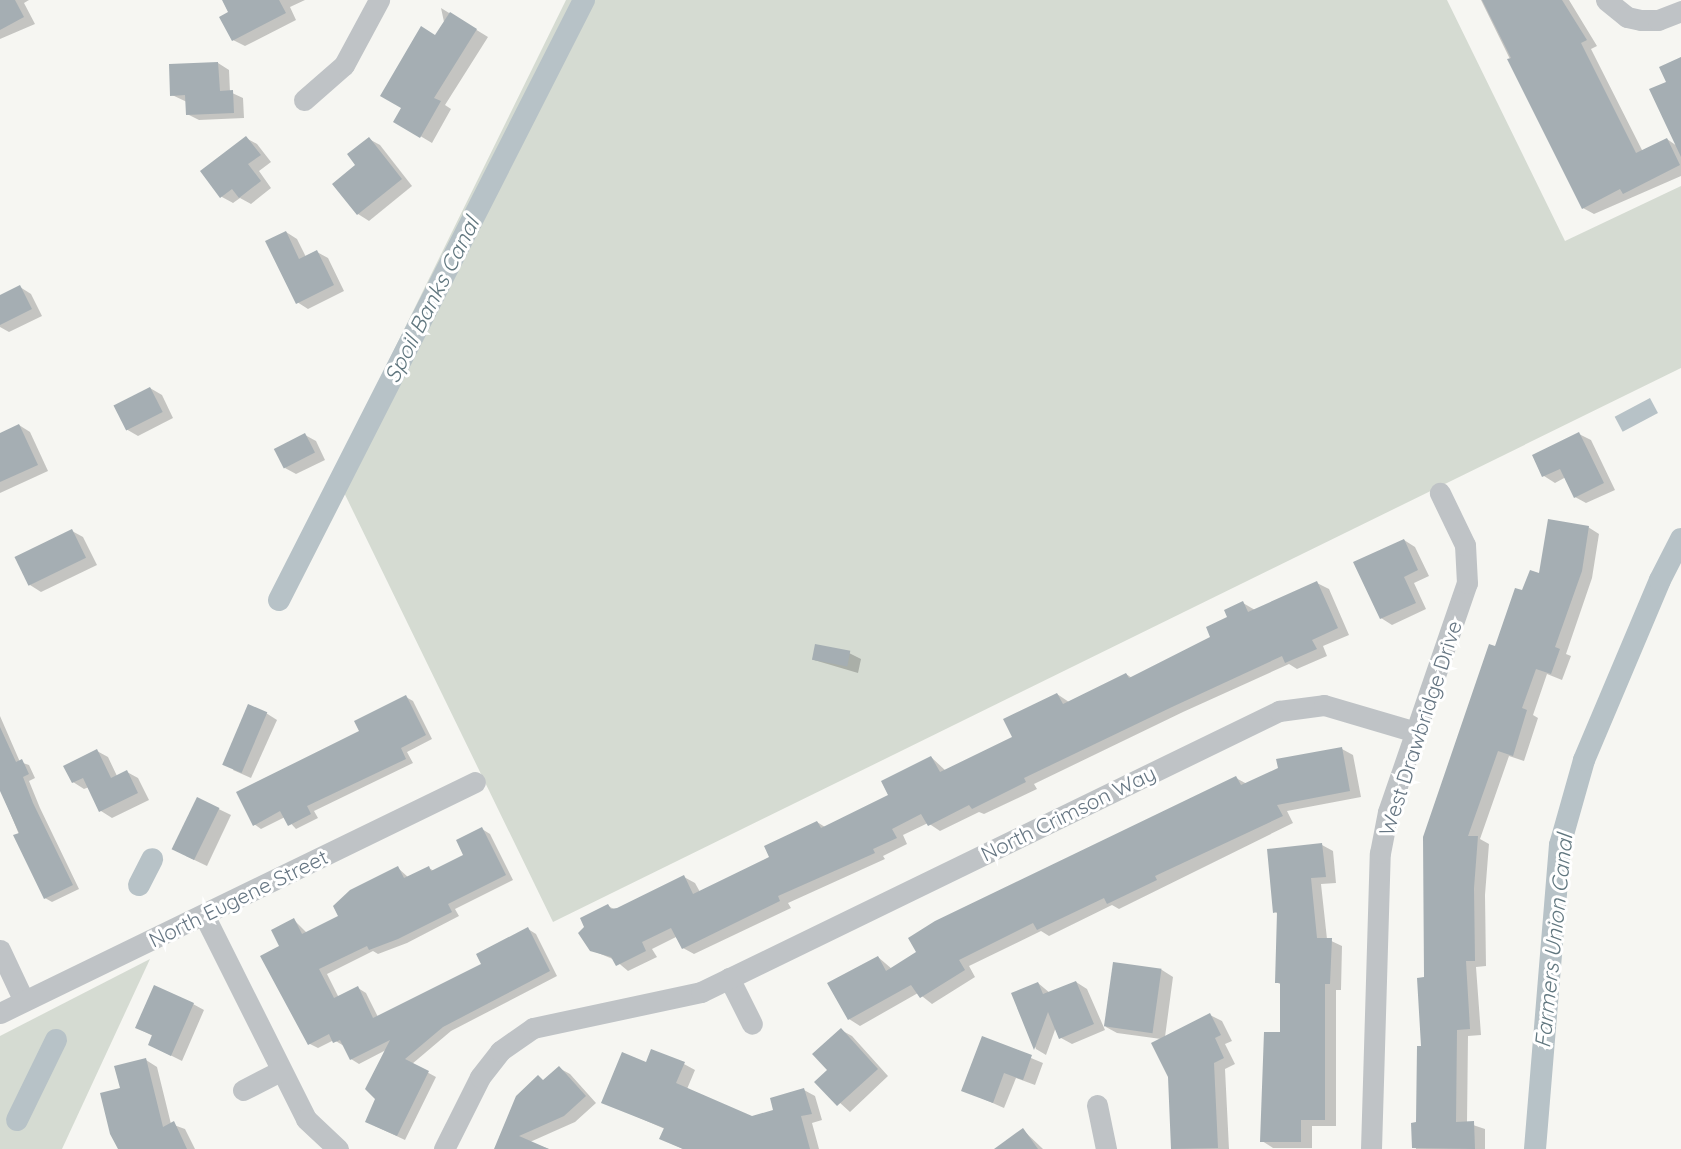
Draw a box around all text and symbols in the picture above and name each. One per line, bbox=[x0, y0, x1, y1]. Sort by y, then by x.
water label: Spoil Banks Canal bbox=[379, 213, 485, 387]
street label: West Drawbridge Drive bbox=[1373, 617, 1467, 839]
street label: North Crimson Way bbox=[976, 760, 1160, 866]
water label: Farmers Union Canal bbox=[1530, 833, 1578, 1049]
street label: North Eugene Street bbox=[144, 844, 332, 952]

